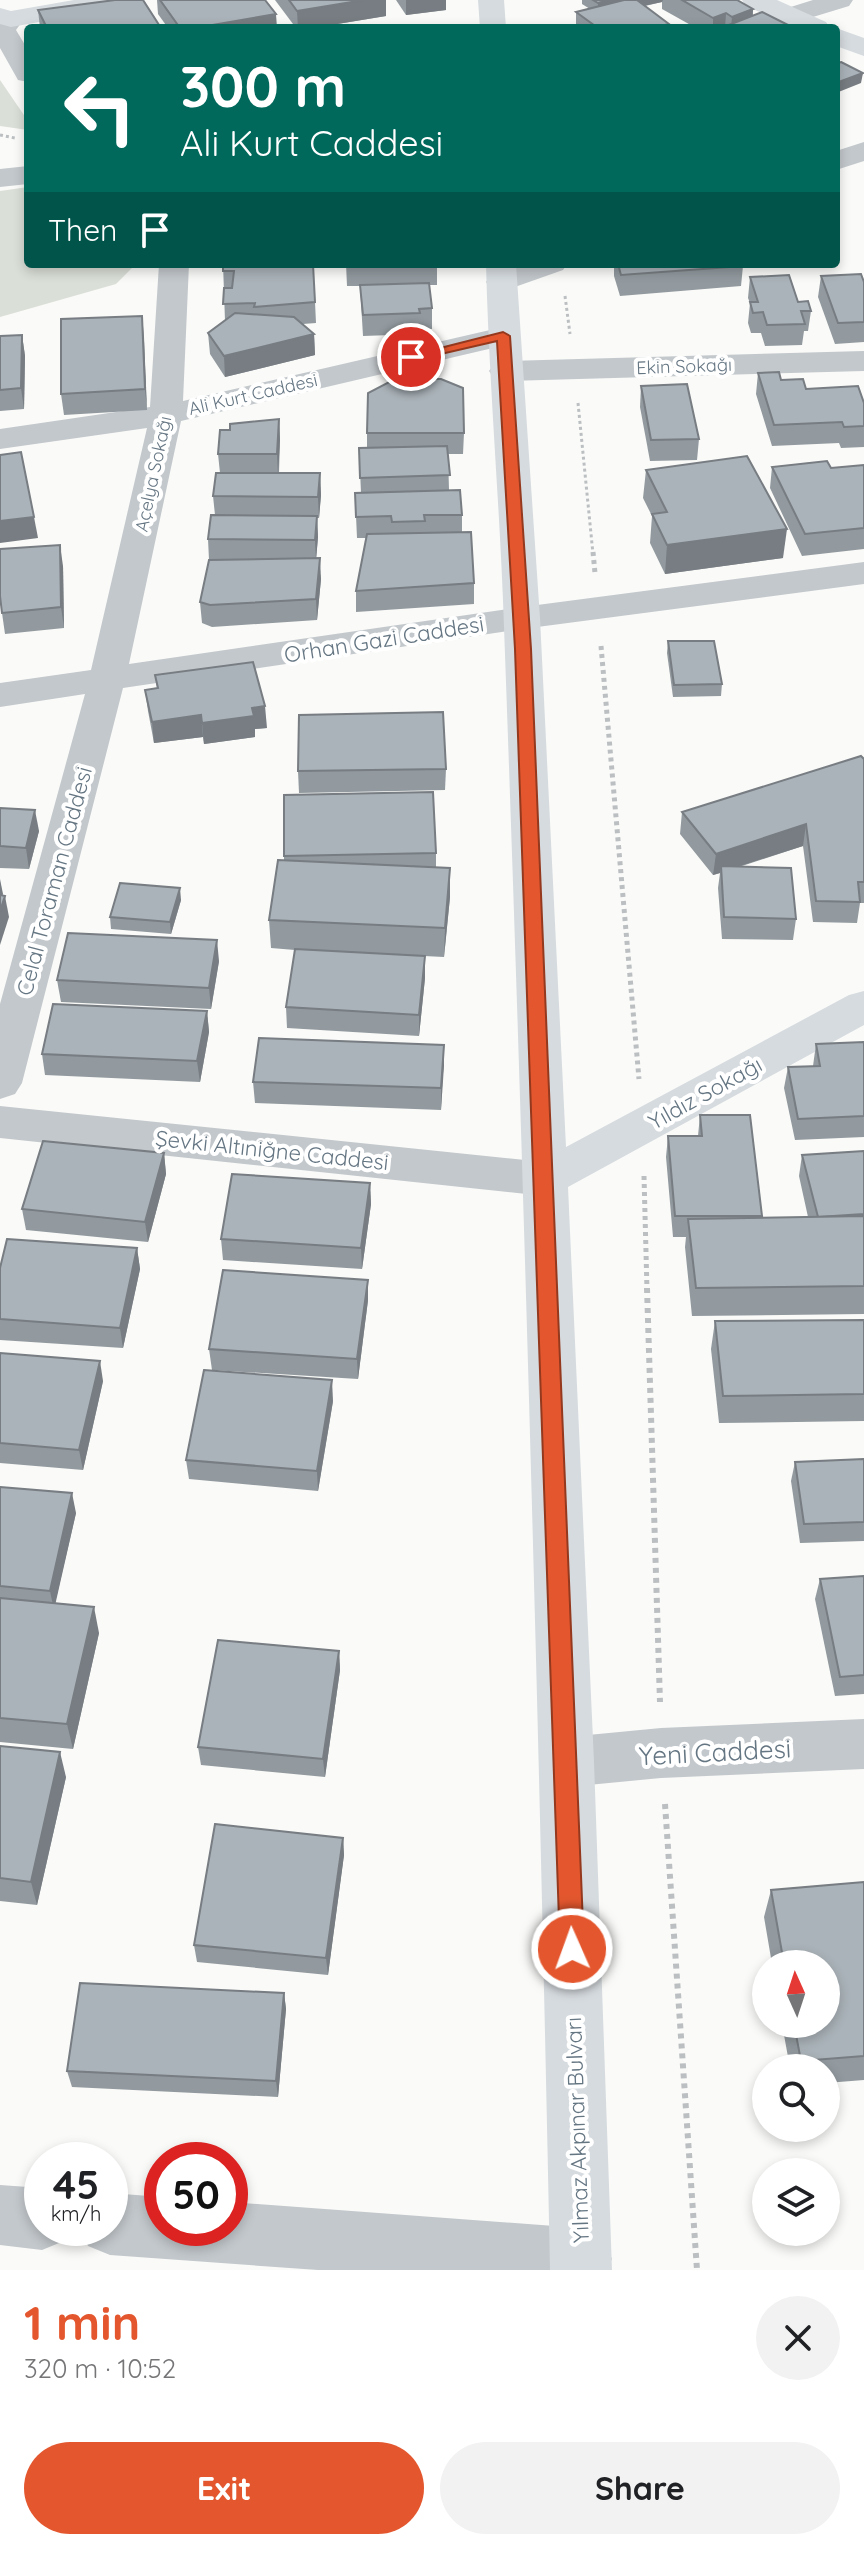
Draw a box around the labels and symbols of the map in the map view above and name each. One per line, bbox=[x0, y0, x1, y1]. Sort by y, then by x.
pin bbox=[377, 323, 445, 391]
street label: Ekin Sokağı bbox=[636, 353, 732, 379]
street label: Ali Kurt Caddesi bbox=[186, 368, 320, 420]
street label: Açelya Sokağı bbox=[130, 414, 176, 534]
street label: Orhan Gazi Caddesi bbox=[282, 609, 486, 669]
street label: Celal Toraman Caddesi bbox=[10, 764, 98, 998]
street label: Yıldız Sokağı bbox=[643, 1050, 767, 1136]
street label: Şevki Altıniğne Caddesi bbox=[154, 1124, 390, 1176]
street label: Yeni Caddesi bbox=[638, 1732, 792, 1772]
position arrow bbox=[530, 1907, 614, 1991]
north arrow bbox=[752, 1950, 840, 2038]
street label: Yılmaz Akpınar Bulvarı bbox=[559, 2017, 595, 2243]
speed limit sign: 50 bbox=[144, 2142, 248, 2246]

